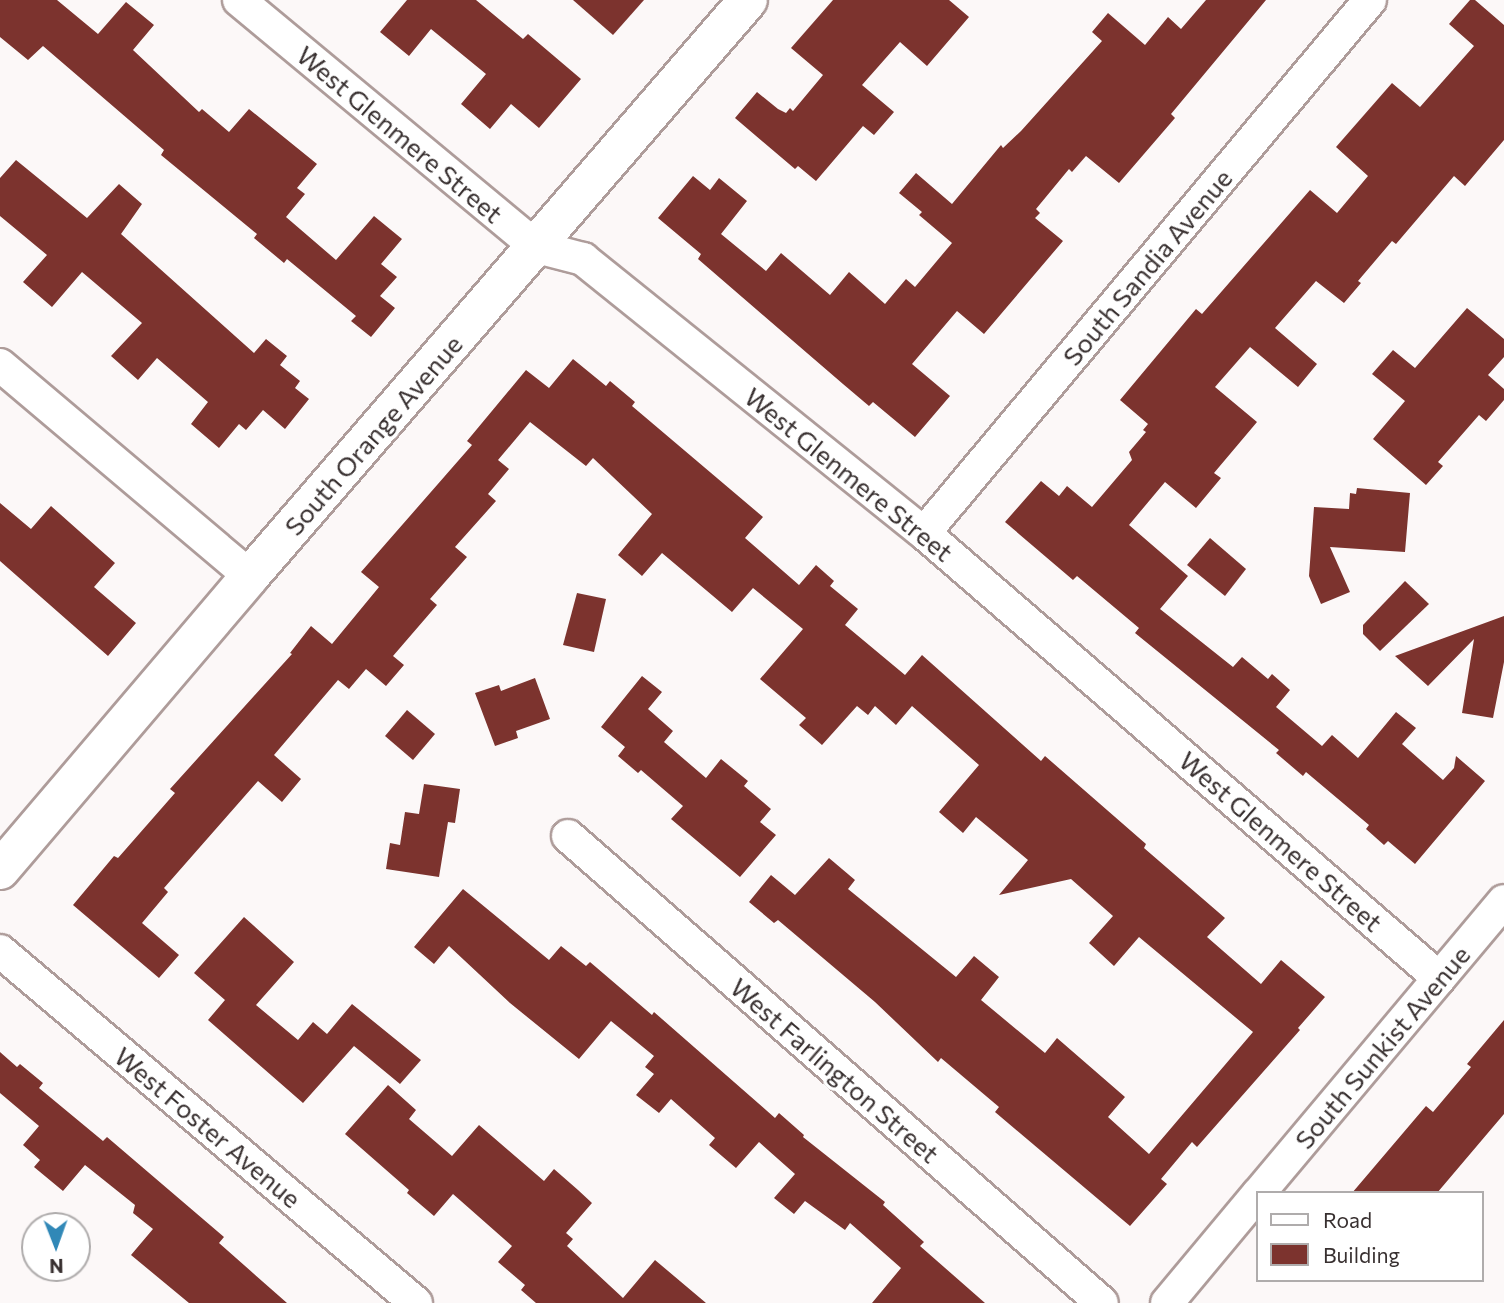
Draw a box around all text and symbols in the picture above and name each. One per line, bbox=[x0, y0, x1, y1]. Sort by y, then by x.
street label: West Glenmere Street bbox=[291, 39, 509, 229]
street label: South Sandia Avenue bbox=[1056, 163, 1238, 371]
street label: South Orange Avenue bbox=[278, 329, 468, 541]
street label: West Glenmere Street bbox=[739, 381, 959, 567]
street label: West Glenmere Street bbox=[1173, 744, 1389, 938]
street label: South Sunkist Avenue bbox=[1288, 939, 1476, 1155]
street label: West Farlington Street bbox=[724, 971, 946, 1169]
street label: West Foster Avenue bbox=[109, 1040, 307, 1214]
legend bbox=[1256, 1191, 1483, 1282]
text: Road bbox=[1323, 1207, 1372, 1232]
north arrow bbox=[21, 1212, 91, 1282]
text: Building bbox=[1323, 1242, 1400, 1267]
text: N bbox=[49, 1255, 64, 1278]

